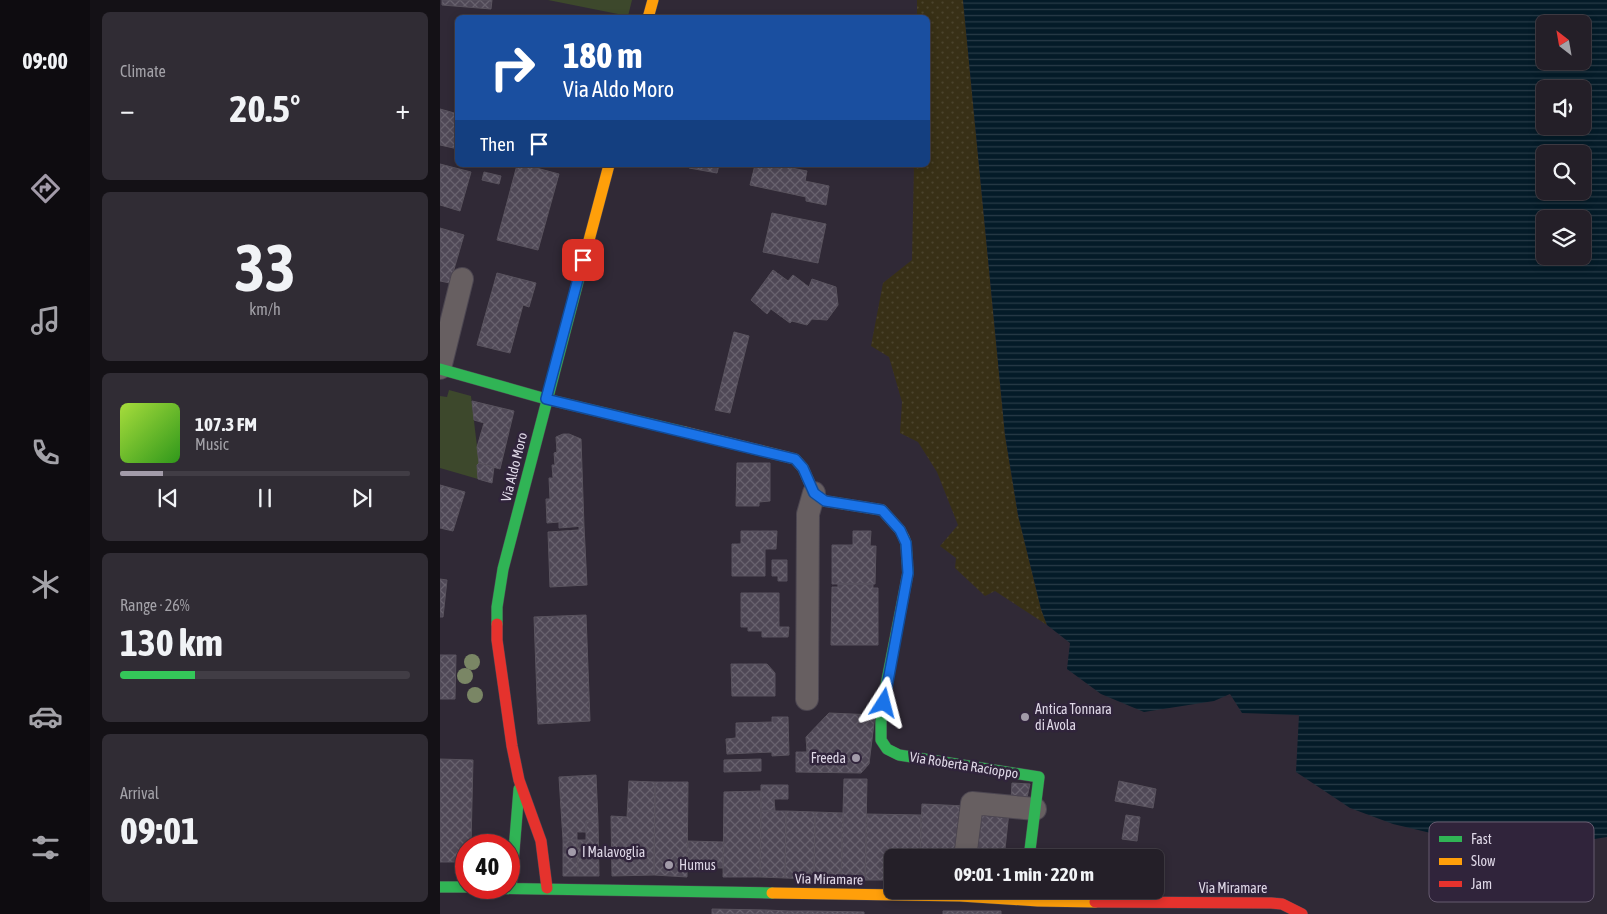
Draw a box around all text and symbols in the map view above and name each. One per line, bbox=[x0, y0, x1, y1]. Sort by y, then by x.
north arrow bbox=[1536, 15, 1591, 70]
map controls bbox=[1536, 15, 1591, 265]
icon: right bbox=[480, 35, 545, 100]
text: 180 m bbox=[563, 35, 642, 75]
text: 09:00 bbox=[22, 48, 68, 74]
text: Climate bbox=[120, 62, 166, 80]
text: Via Aldo Moro bbox=[563, 76, 674, 102]
button: sound bbox=[1536, 80, 1591, 135]
text: 20.5° bbox=[230, 87, 300, 130]
text: − bbox=[120, 93, 135, 125]
text: + bbox=[395, 93, 410, 125]
icon: arrive bbox=[525, 130, 553, 158]
text: Then bbox=[480, 133, 515, 155]
button: search bbox=[1536, 145, 1591, 200]
icon: directions bbox=[28, 171, 63, 206]
button: layers bbox=[1536, 210, 1591, 265]
text: 33 bbox=[234, 230, 296, 305]
pin bbox=[562, 239, 604, 281]
icon: arrive bbox=[569, 246, 597, 274]
text: km/h bbox=[249, 300, 281, 318]
icon: music bbox=[28, 303, 63, 338]
text: 107.3 FM bbox=[195, 413, 257, 435]
street label: Via Aldo Moro bbox=[498, 431, 530, 503]
icon: phone bbox=[28, 435, 63, 470]
text: Music bbox=[195, 435, 229, 453]
icon: previous bbox=[154, 484, 182, 512]
icon: pause bbox=[251, 484, 279, 512]
icon: next bbox=[348, 484, 376, 512]
icon: climate bbox=[28, 567, 63, 602]
text: Range · 26% bbox=[120, 596, 190, 614]
text: 130 km bbox=[120, 621, 223, 664]
position arrow bbox=[857, 676, 909, 728]
icon: car bbox=[28, 699, 63, 734]
place label: Antica Tonnara di Avola bbox=[1035, 701, 1112, 733]
marker: Antica Tonnara di Avola bbox=[1019, 711, 1031, 723]
street label: Via Roberta Racioppo bbox=[908, 749, 1020, 781]
place label: Freeda bbox=[811, 750, 846, 766]
marker: Freeda bbox=[850, 752, 862, 764]
text: Arrival bbox=[120, 784, 159, 802]
text: 09:01 bbox=[120, 809, 199, 852]
legend bbox=[1429, 822, 1594, 902]
icon: filters bbox=[28, 830, 63, 865]
text: Fast bbox=[1471, 831, 1492, 847]
speed limit sign: 40 bbox=[455, 834, 520, 899]
place label: I Malavoglia bbox=[582, 844, 645, 860]
marker: I Malavoglia bbox=[566, 846, 578, 858]
text: Slow bbox=[1471, 853, 1496, 869]
place label: Humus bbox=[679, 857, 716, 873]
marker: Humus bbox=[663, 859, 675, 871]
text: 09:01 · 1 min · 220 m bbox=[954, 863, 1094, 885]
street label: Via Miramare bbox=[795, 870, 863, 888]
text: Jam bbox=[1471, 876, 1492, 892]
street label: Via Miramare bbox=[1199, 880, 1267, 896]

